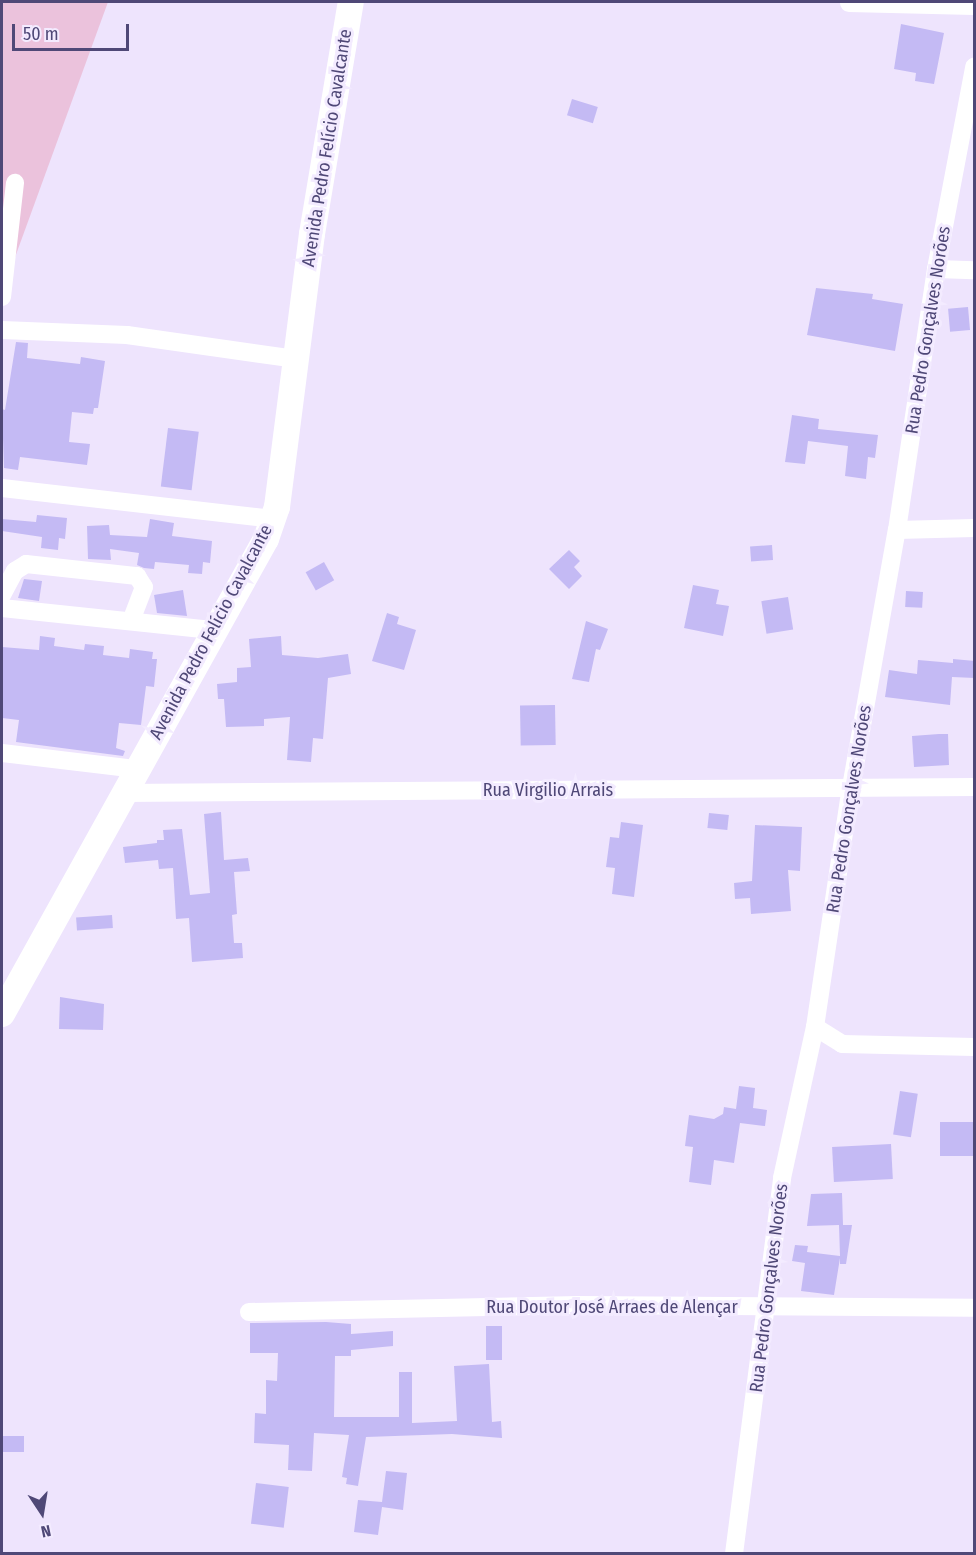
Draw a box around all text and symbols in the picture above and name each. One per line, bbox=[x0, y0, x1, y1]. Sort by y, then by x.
scale bar bbox=[15, 12, 132, 50]
text: 50 m bbox=[23, 23, 59, 45]
street label: Avenida Pedro Felício Cavalcante bbox=[298, 28, 356, 268]
street label: Rua Pedro Gonçalves Norões bbox=[901, 225, 955, 435]
street label: Avenida Pedro Felício Cavalcante bbox=[145, 521, 277, 743]
street label: Rua Pedro Gonçalves Norões bbox=[822, 704, 876, 914]
street label: Rua Virgilio Arrais bbox=[483, 779, 613, 801]
street label: Rua Pedro Gonçalves Norões bbox=[745, 1182, 793, 1394]
street label: Rua Doutor José Arraes de Alençar bbox=[486, 1296, 738, 1318]
north arrow bbox=[12, 1483, 72, 1543]
text: N bbox=[39, 1521, 53, 1541]

